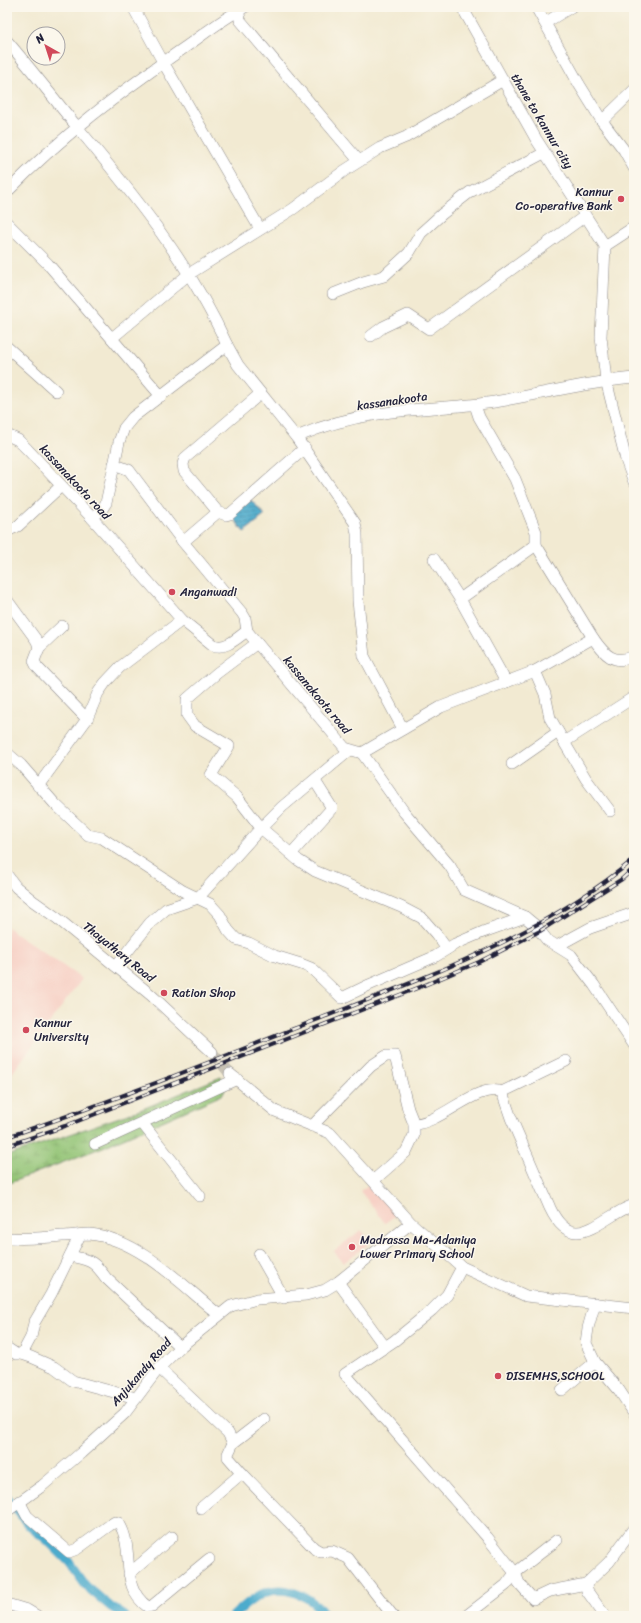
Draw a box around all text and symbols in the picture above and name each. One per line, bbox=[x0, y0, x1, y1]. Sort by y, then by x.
north arrow bbox=[26, 26, 66, 66]
text: N bbox=[30, 29, 49, 49]
street label: thane to kannur city bbox=[505, 69, 580, 174]
place label: Kannur Co-operative Bank bbox=[516, 181, 614, 217]
marker: Kannur Co-operative Bank bbox=[616, 194, 626, 204]
street label: kassanakoota bbox=[355, 385, 429, 417]
street label: kassanakoota road bbox=[34, 439, 117, 526]
place label: Anganwadi bbox=[179, 581, 238, 603]
marker: Anganwadi bbox=[167, 587, 177, 597]
street label: kassanakoota road bbox=[277, 651, 357, 740]
street label: Thayathery Road bbox=[78, 916, 161, 989]
place label: Ration Shop bbox=[172, 982, 236, 1004]
marker: Ration Shop bbox=[159, 988, 169, 998]
place label: Kannur University bbox=[34, 1012, 89, 1048]
marker: Kannur University bbox=[21, 1025, 31, 1035]
place label: Madrassa Ma-Adaniya Lower Primary School bbox=[360, 1229, 476, 1265]
marker: Madrassa Ma-Adaniya Lower Primary School bbox=[347, 1242, 357, 1252]
street label: Anjukandy Road bbox=[104, 1332, 178, 1412]
place label: DISEMHS,SCHOOL bbox=[506, 1365, 605, 1387]
marker: DISEMHS,SCHOOL bbox=[493, 1371, 503, 1381]

